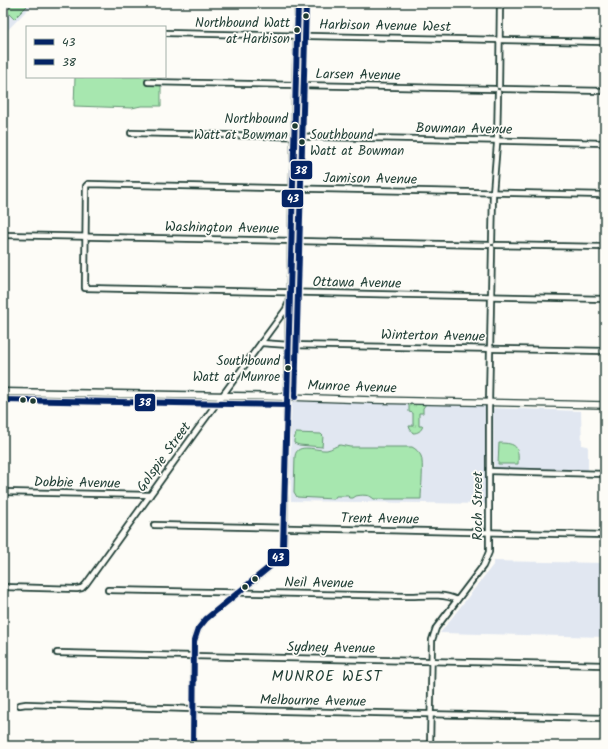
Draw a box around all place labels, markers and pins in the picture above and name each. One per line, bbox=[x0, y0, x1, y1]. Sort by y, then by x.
unlabelled marker bbox=[301, 11, 311, 21]
place label: Northbound Watt at Harbison bbox=[195, 13, 291, 50]
marker: Northbound Watt at Harbison bbox=[292, 25, 302, 35]
place label: Northbound Watt at Bowman bbox=[194, 109, 288, 146]
marker: Northbound Watt at Bowman bbox=[290, 121, 300, 131]
place label: Southbound Watt at Bowman bbox=[310, 125, 404, 162]
marker: Southbound Watt at Bowman bbox=[297, 137, 307, 147]
place label: Southbound Watt at Munroe bbox=[193, 351, 281, 388]
marker: Southbound Watt at Munroe bbox=[283, 363, 293, 373]
unlabelled marker bbox=[18, 395, 28, 405]
unlabelled marker bbox=[28, 396, 38, 406]
unlabelled marker bbox=[250, 574, 260, 584]
unlabelled marker bbox=[240, 582, 250, 592]

